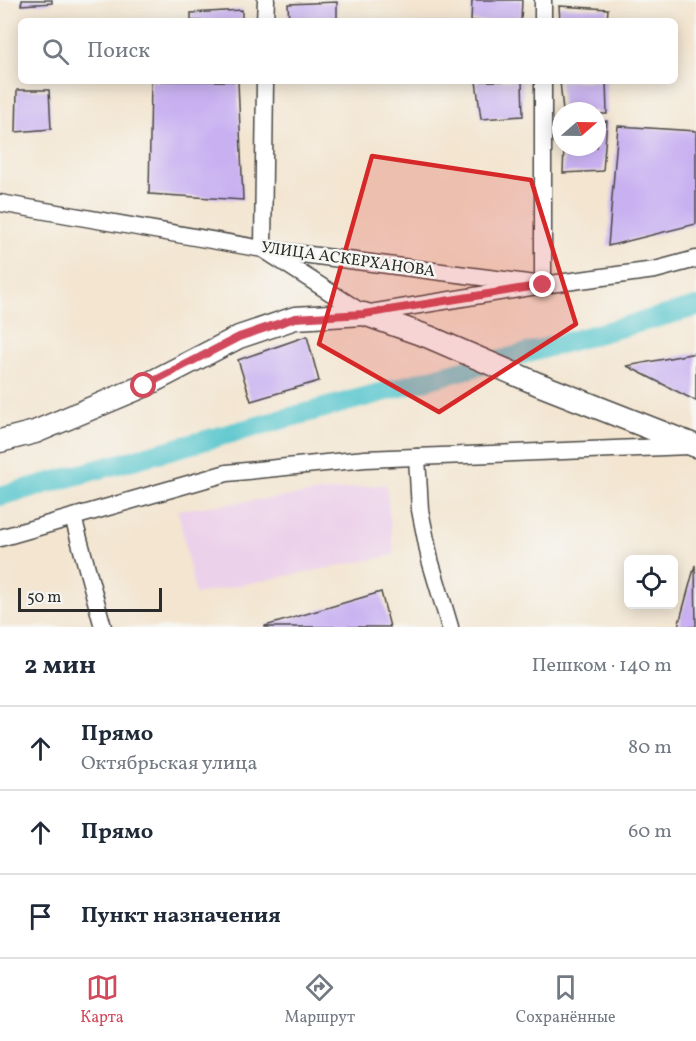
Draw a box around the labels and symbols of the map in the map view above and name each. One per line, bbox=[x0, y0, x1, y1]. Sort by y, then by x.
north arrow bbox=[552, 102, 606, 156]
street label: УЛИЦА АСКЕРХАНОВА bbox=[259, 237, 437, 283]
route end bbox=[529, 271, 555, 297]
route start bbox=[130, 372, 156, 398]
scale bar bbox=[18, 585, 162, 612]

